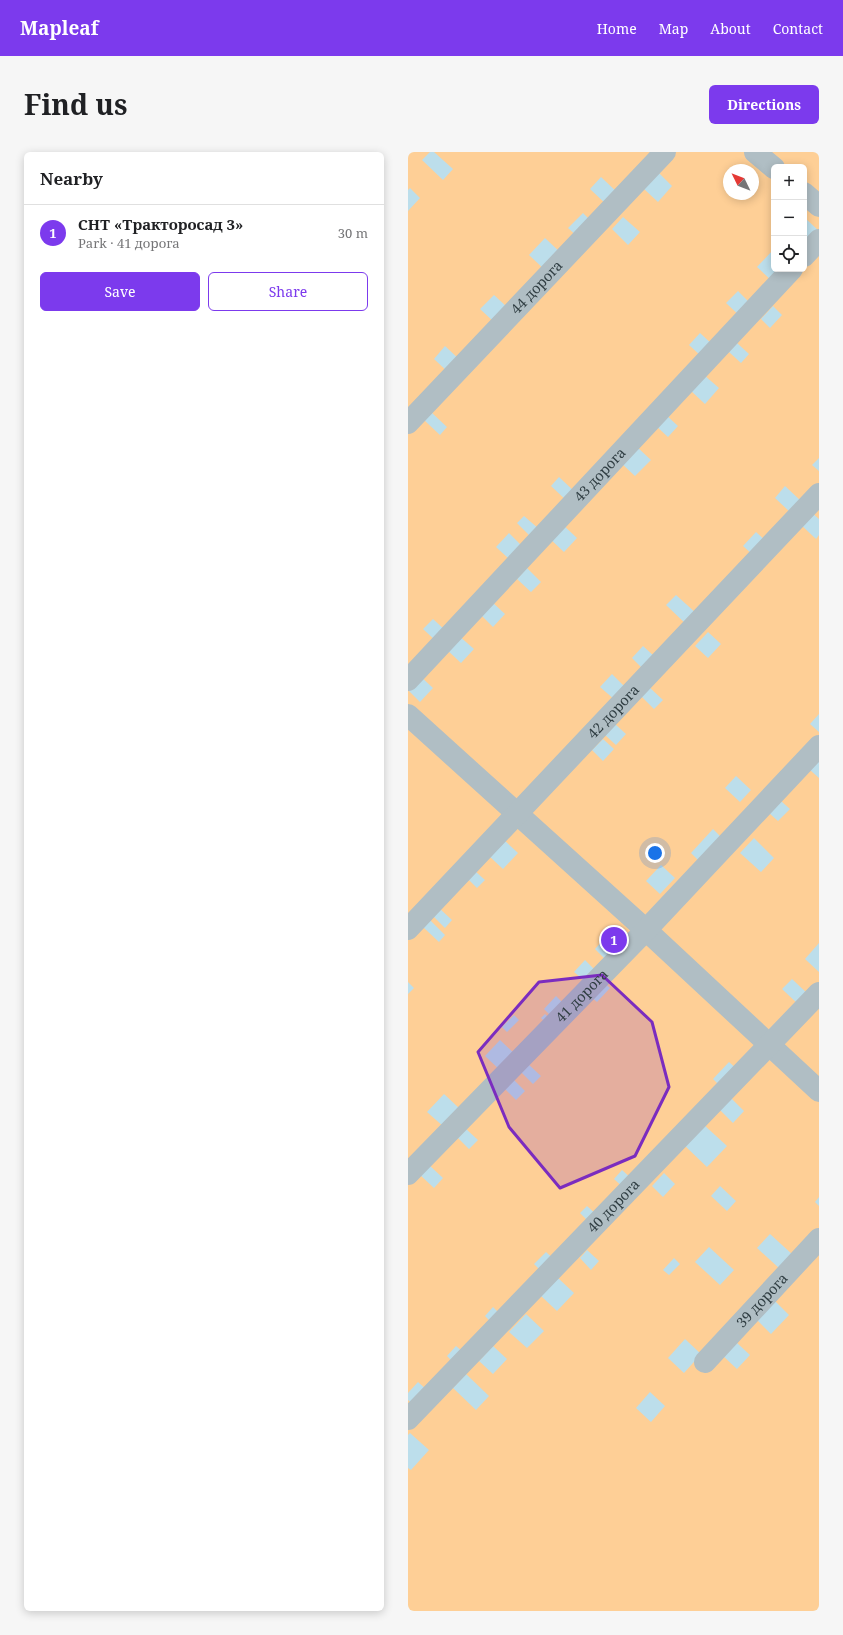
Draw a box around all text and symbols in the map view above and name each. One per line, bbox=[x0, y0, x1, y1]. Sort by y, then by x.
text: Mapleaf bbox=[20, 15, 98, 41]
text: Home bbox=[597, 19, 637, 38]
text: Map bbox=[659, 19, 688, 38]
text: About bbox=[710, 19, 751, 38]
text: Contact bbox=[773, 19, 823, 38]
text: Find us bbox=[24, 85, 128, 123]
button: Directions bbox=[709, 85, 819, 124]
north arrow bbox=[723, 164, 759, 200]
map controls bbox=[771, 164, 807, 272]
button: + bbox=[771, 164, 807, 200]
text: Nearby bbox=[40, 167, 103, 190]
button: − bbox=[771, 200, 807, 236]
text: СНТ «Тракторосад 3» bbox=[78, 214, 243, 234]
text: 1 bbox=[49, 224, 57, 242]
text: 30 m bbox=[338, 224, 368, 242]
text: Park · 41 дорога bbox=[78, 234, 180, 252]
button: locate bbox=[771, 236, 807, 272]
street label: 44 дорога bbox=[506, 256, 567, 318]
button: Save bbox=[40, 272, 200, 311]
button: Share bbox=[208, 272, 368, 311]
street label: 43 дорога bbox=[569, 443, 630, 506]
street label: 42 дорога bbox=[583, 680, 643, 742]
your location bbox=[645, 843, 665, 863]
pin: 1 bbox=[601, 925, 627, 955]
street label: 41 дорога bbox=[551, 965, 612, 1026]
street label: 40 дорога bbox=[583, 1175, 644, 1237]
street label: 39 дорога bbox=[732, 1269, 792, 1331]

